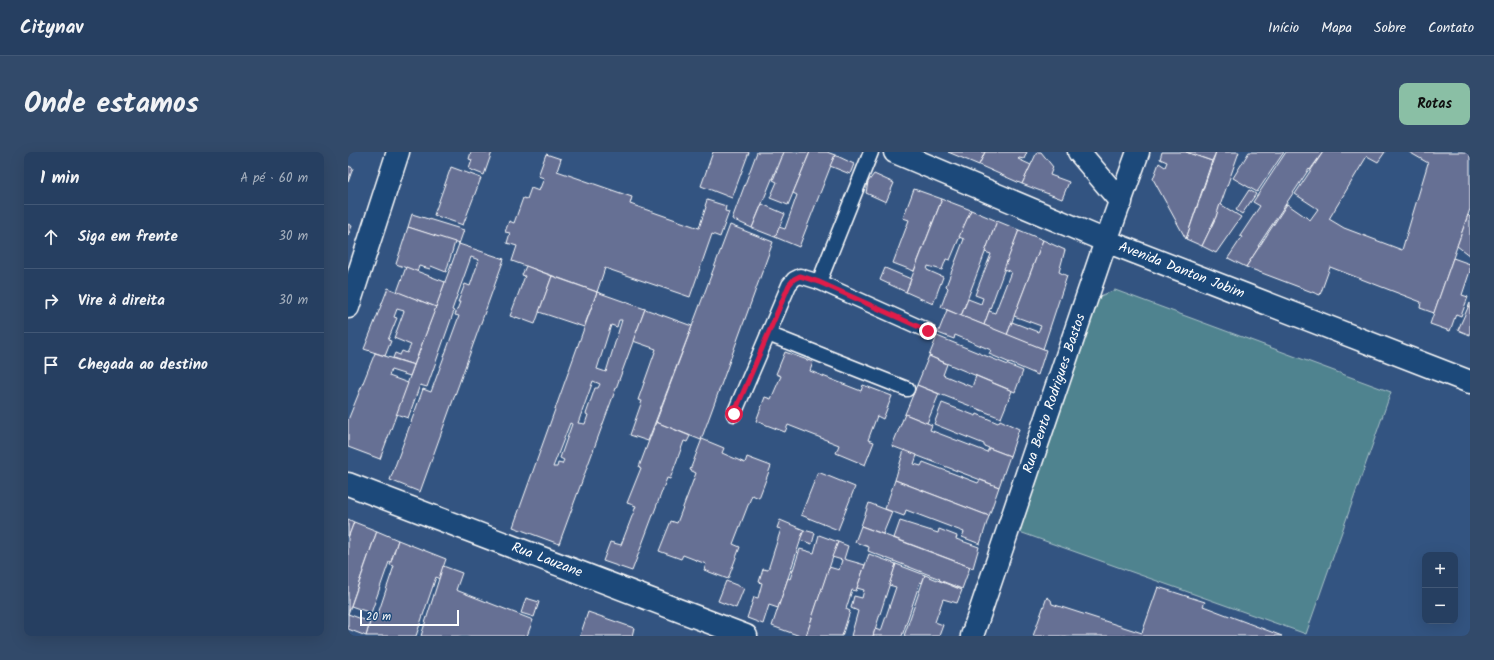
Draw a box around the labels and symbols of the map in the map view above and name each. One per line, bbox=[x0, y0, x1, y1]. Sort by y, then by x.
street label: Avenida Danton Jobim bbox=[1115, 236, 1248, 305]
street label: Rua Bento Rodrigues Bastos bbox=[1017, 311, 1092, 476]
route end bbox=[919, 322, 937, 340]
route start bbox=[725, 405, 743, 423]
street label: Rua Lauzane bbox=[508, 536, 586, 584]
scale bar bbox=[360, 608, 459, 627]

